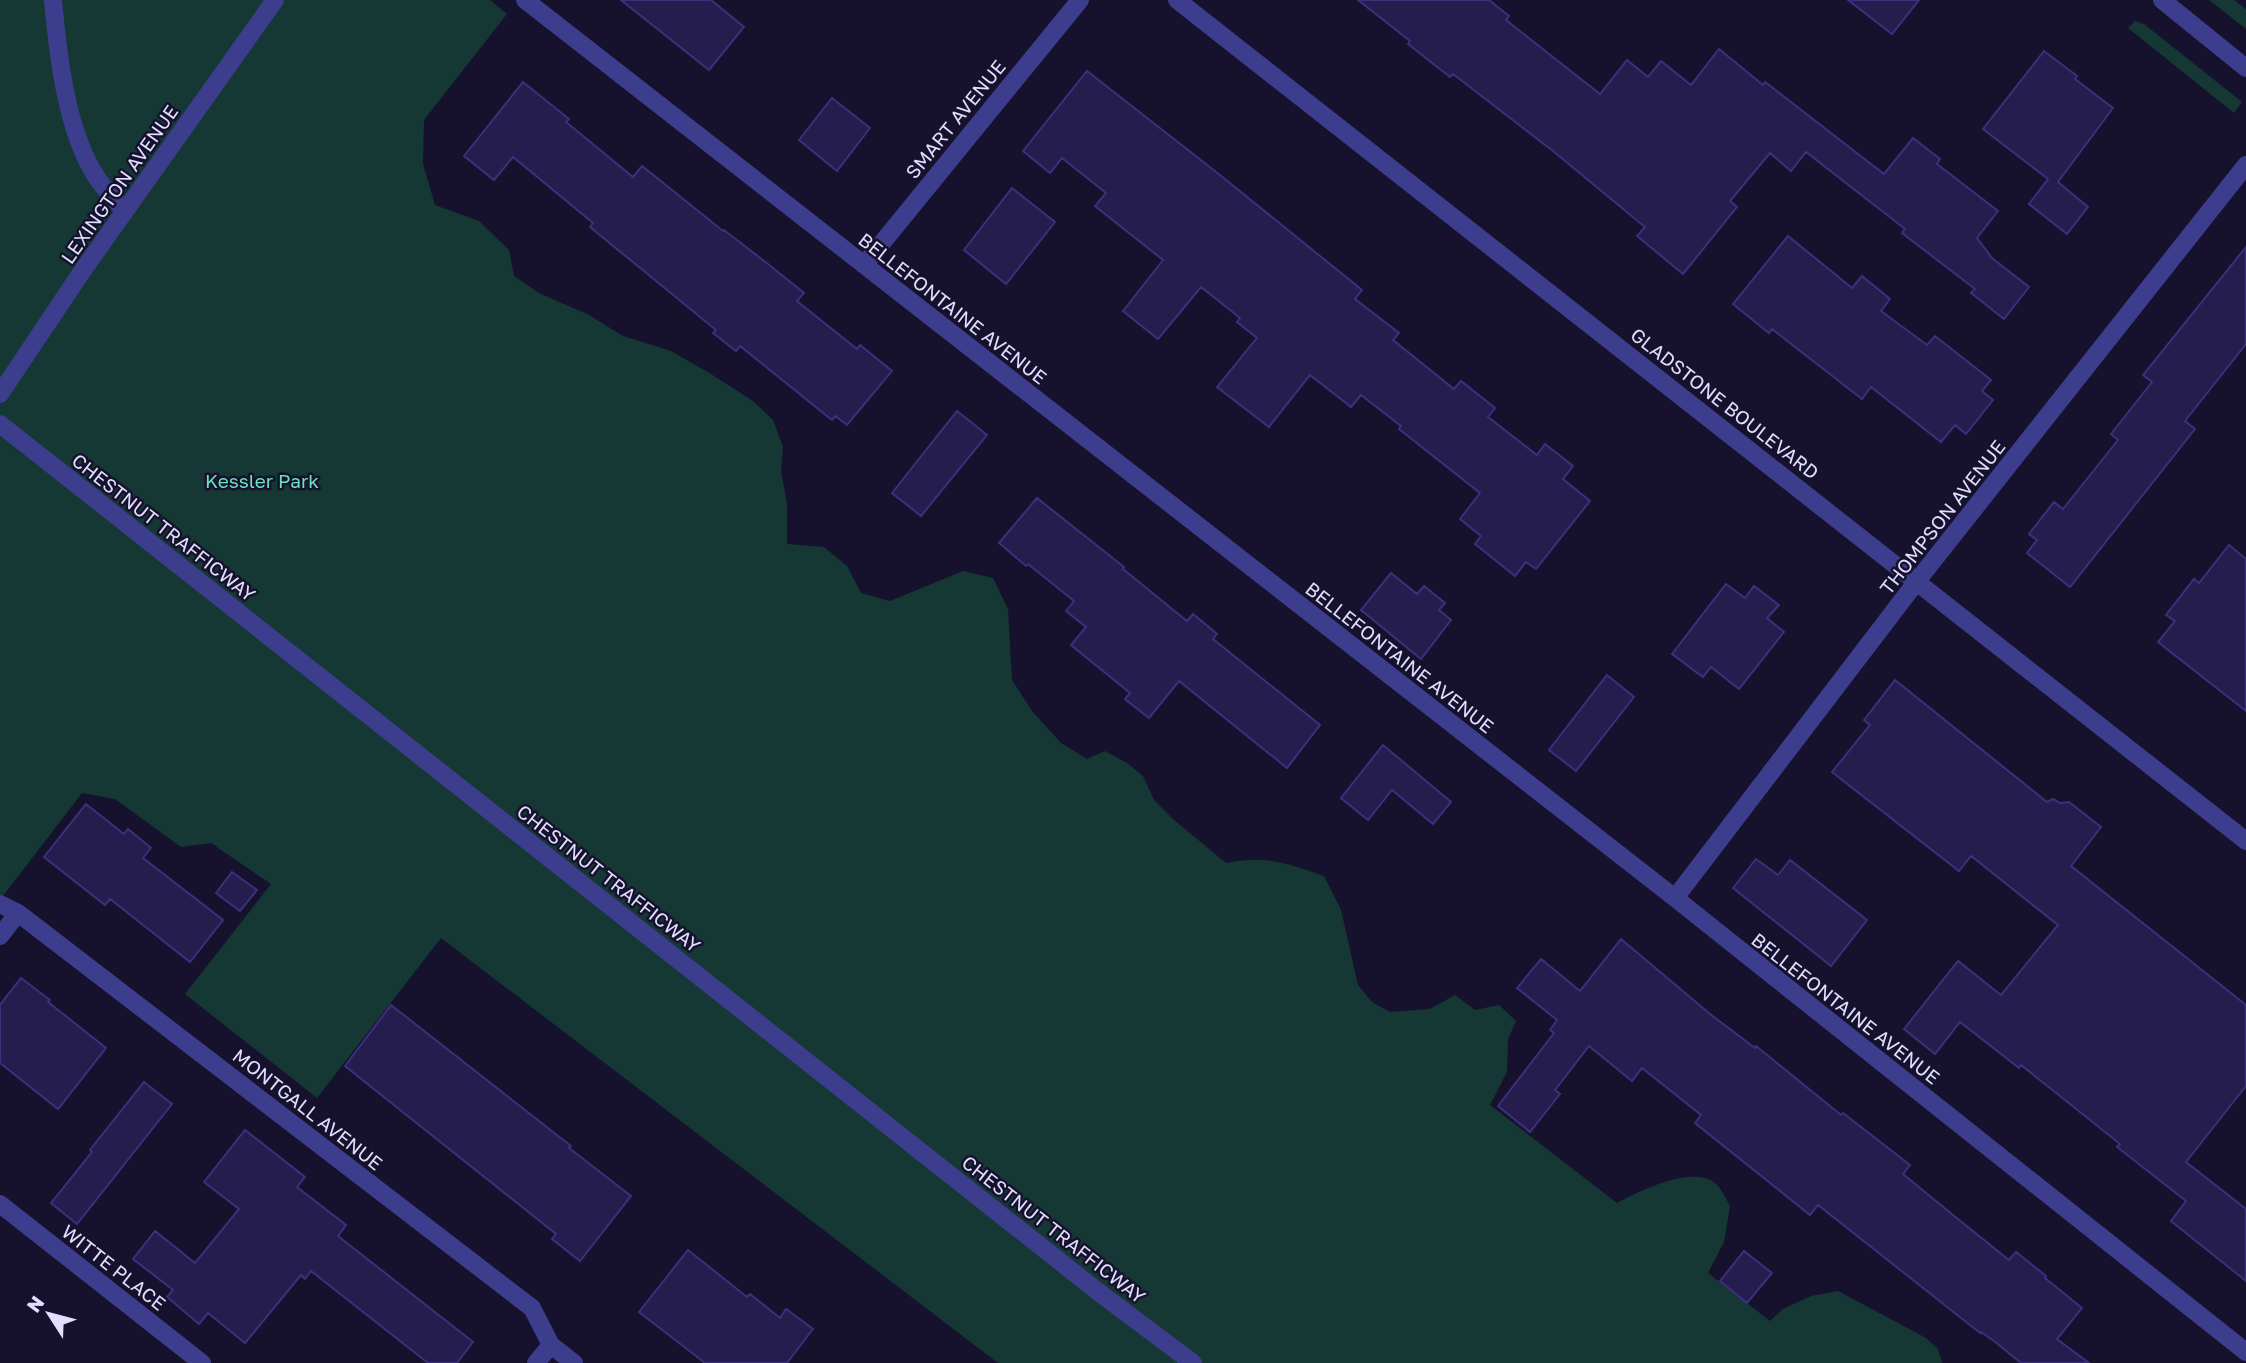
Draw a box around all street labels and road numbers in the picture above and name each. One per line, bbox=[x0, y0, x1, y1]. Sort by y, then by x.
street label: SMART AVENUE bbox=[900, 55, 1010, 183]
street label: LEXINGTON AVENUE bbox=[56, 100, 182, 268]
street label: BELLEFONTAINE AVENUE bbox=[854, 227, 1052, 389]
street label: GLADSTONE BOULEVARD bbox=[1626, 322, 1824, 484]
street label: THOMPSON AVENUE bbox=[1875, 435, 2009, 599]
street label: CHESTNUT TRAFFICWAY bbox=[68, 448, 260, 606]
street label: BELLEFONTAINE AVENUE bbox=[1301, 576, 1499, 738]
street label: CHESTNUT TRAFFICWAY bbox=[513, 799, 705, 957]
street label: BELLEFONTAINE AVENUE bbox=[1747, 927, 1945, 1089]
street label: MONTGALL AVENUE bbox=[229, 1043, 387, 1175]
street label: CHESTNUT TRAFFICWAY bbox=[958, 1150, 1150, 1308]
street label: WITTE PLACE bbox=[57, 1219, 171, 1315]

